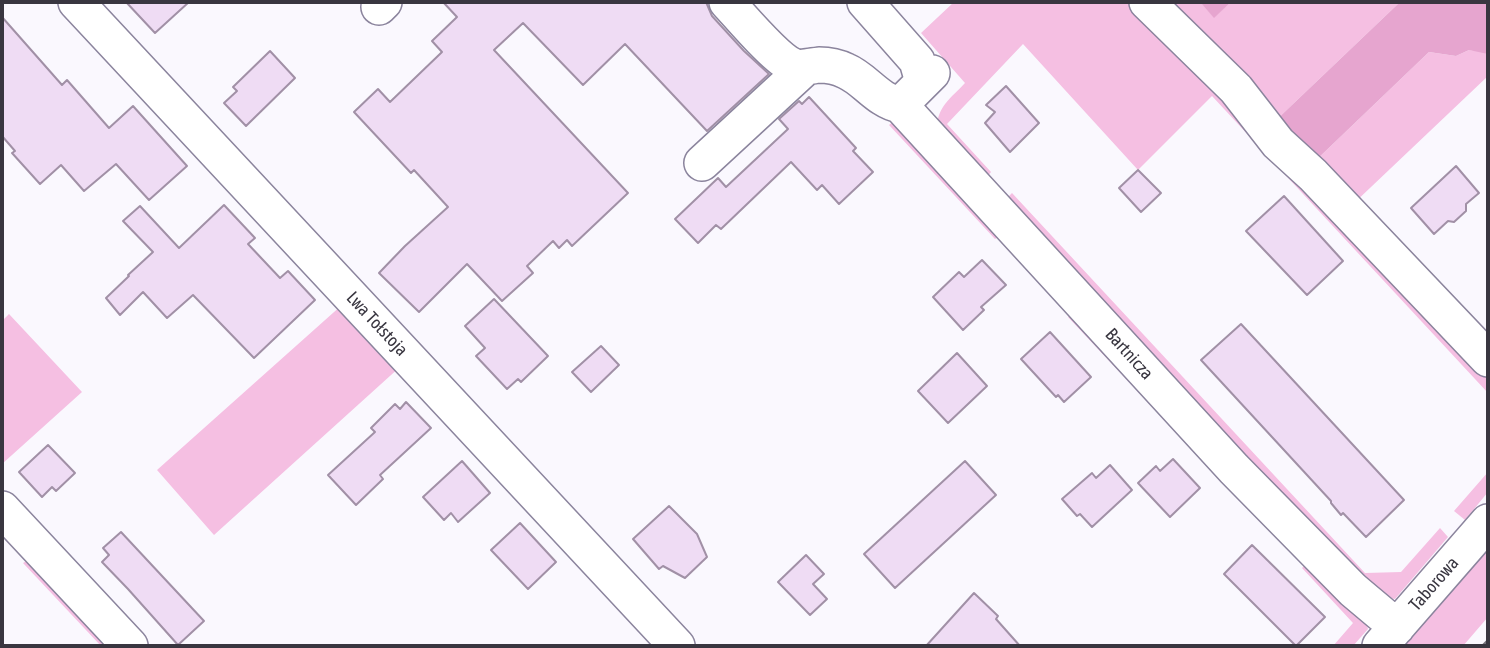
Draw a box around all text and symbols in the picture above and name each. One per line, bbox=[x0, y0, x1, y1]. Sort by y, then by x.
street label: Lwa Tołstoja bbox=[342, 287, 412, 361]
street label: Bartnicza bbox=[1100, 324, 1158, 384]
street label: Taborowa bbox=[1405, 553, 1463, 615]

